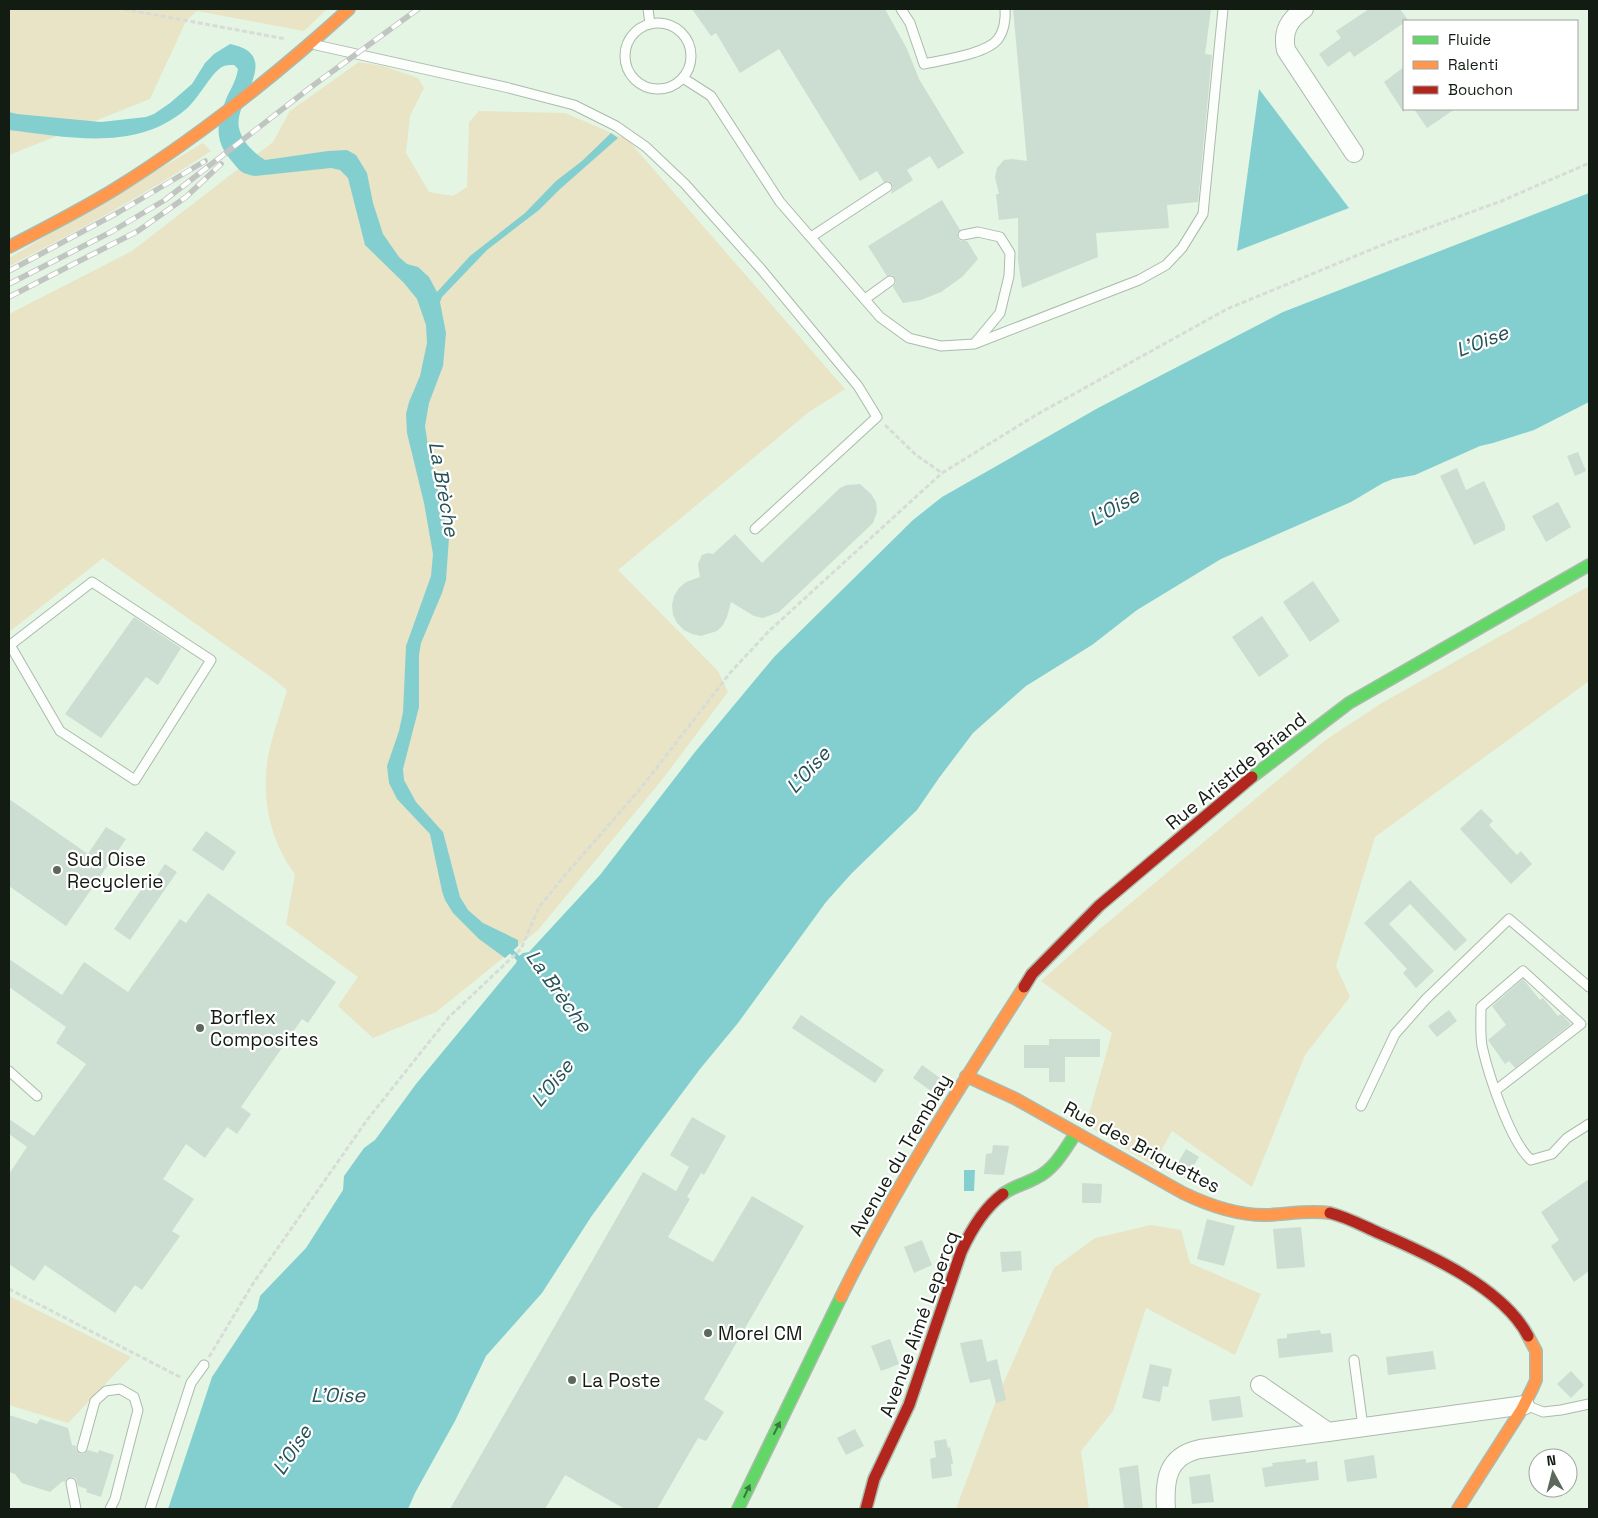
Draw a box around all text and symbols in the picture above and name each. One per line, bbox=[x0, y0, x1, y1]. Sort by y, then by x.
legend bbox=[1403, 20, 1578, 110]
text: Fluide bbox=[1448, 30, 1491, 49]
text: Ralenti bbox=[1448, 55, 1498, 74]
text: Bouchon bbox=[1448, 80, 1513, 99]
water label: L'Oise bbox=[1452, 319, 1513, 363]
water label: La Brèche bbox=[423, 440, 465, 540]
water label: L'Oise bbox=[1084, 482, 1145, 532]
street label: Rue Aristide Briand bbox=[1161, 707, 1311, 835]
water label: L'Oise bbox=[780, 740, 837, 799]
place label: Sud Oise Recyclerie bbox=[67, 847, 164, 894]
marker: Sud Oise Recyclerie bbox=[51, 864, 63, 876]
water label: La Brèche bbox=[520, 945, 598, 1038]
place label: Borflex Composites bbox=[210, 1005, 319, 1052]
marker: Borflex Composites bbox=[194, 1022, 206, 1034]
water label: L'Oise bbox=[525, 1053, 580, 1112]
street label: Avenue du Tremblay bbox=[843, 1069, 957, 1241]
street label: Rue des Briquettes bbox=[1059, 1095, 1225, 1199]
street label: Avenue Aimé Lepercq bbox=[874, 1227, 964, 1421]
place label: Morel CM bbox=[718, 1321, 802, 1346]
marker: Morel CM bbox=[702, 1327, 714, 1339]
place label: La Poste bbox=[582, 1368, 660, 1393]
marker: La Poste bbox=[566, 1374, 578, 1386]
water label: L’Oise bbox=[311, 1382, 366, 1408]
water label: L'Oise bbox=[266, 1419, 318, 1480]
one-way arrow bbox=[773, 1421, 781, 1435]
north arrow bbox=[1528, 1448, 1578, 1498]
text: N bbox=[1546, 1451, 1557, 1470]
one-way arrow bbox=[743, 1483, 751, 1498]

